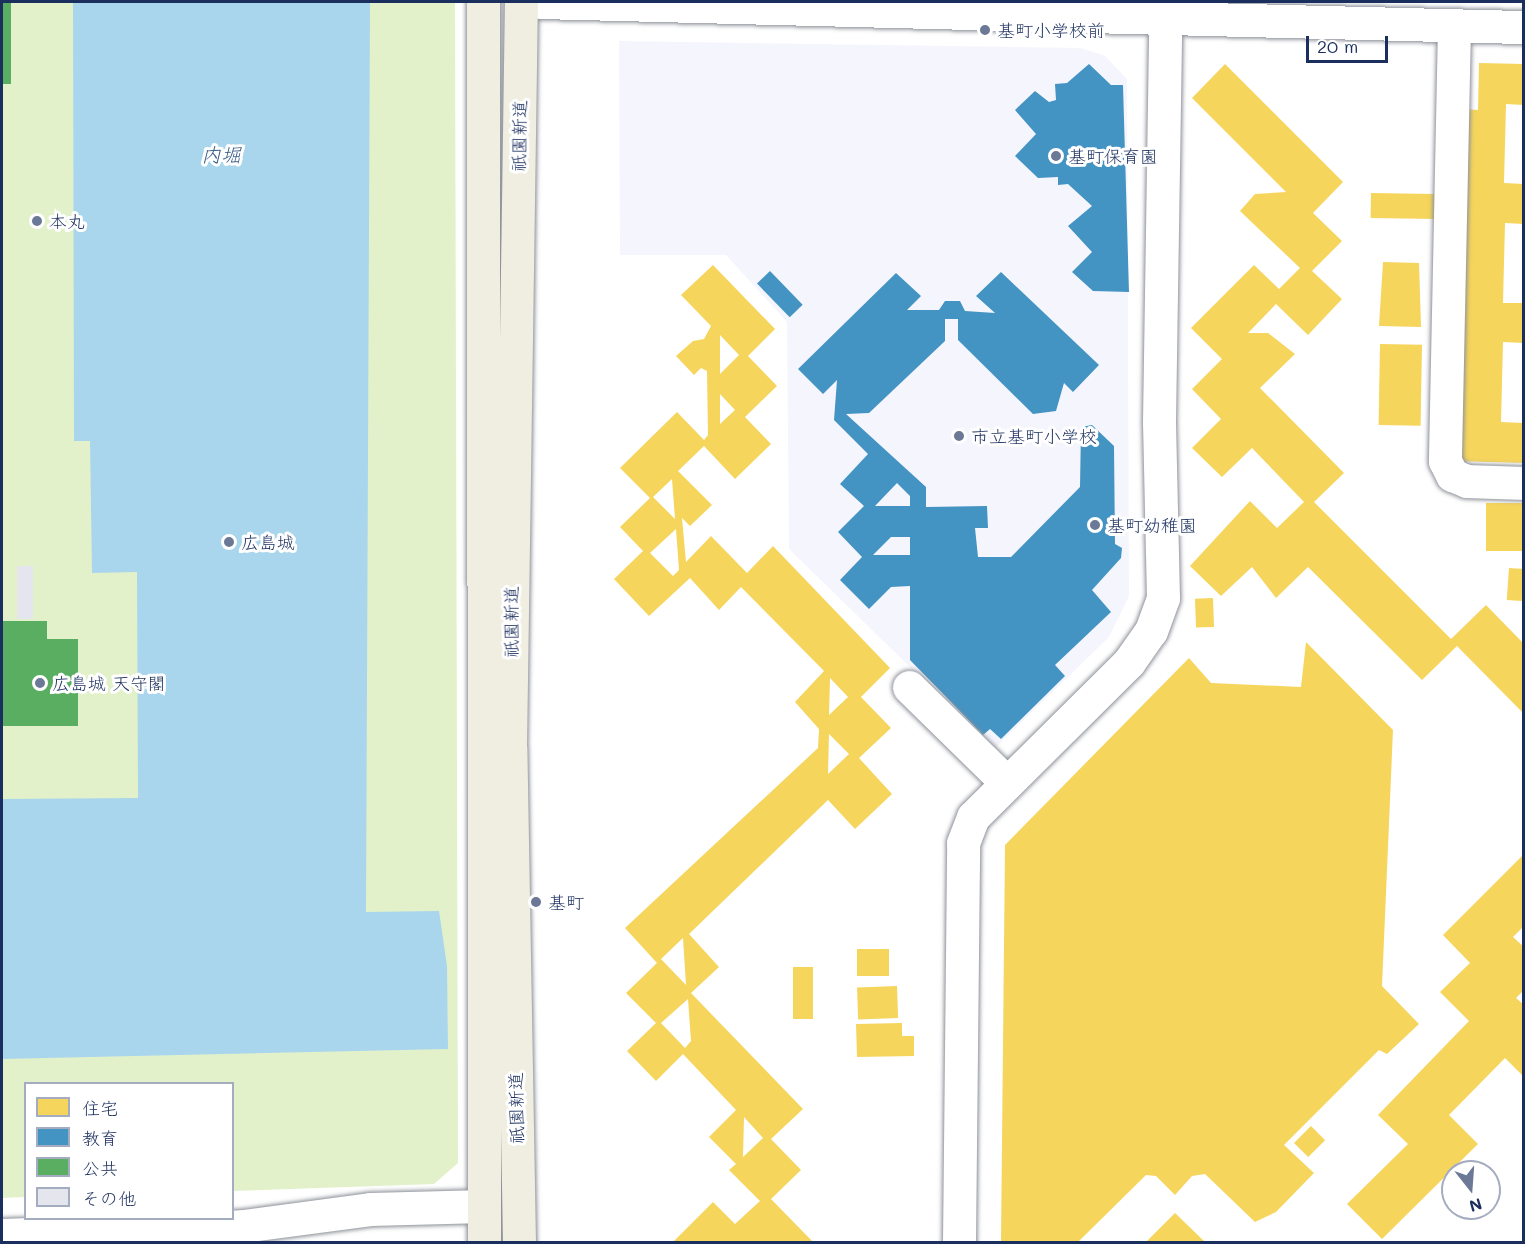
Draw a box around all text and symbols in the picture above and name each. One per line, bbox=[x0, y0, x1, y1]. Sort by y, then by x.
place label: 基町小学校前 bbox=[997, 19, 1105, 41]
marker: 基町小学校前 bbox=[978, 23, 992, 37]
scale bar bbox=[1309, 24, 1392, 62]
text: 20 m bbox=[1317, 34, 1358, 58]
street label: 祇園新道 bbox=[508, 100, 530, 172]
water label: 内堀 bbox=[201, 142, 241, 166]
place label: 基町保育園 bbox=[1068, 145, 1158, 167]
marker: 基町保育園 bbox=[1049, 149, 1063, 163]
place label: 本丸 bbox=[49, 210, 85, 232]
marker: 本丸 bbox=[30, 214, 44, 228]
place label: 市立基町小学校 bbox=[971, 425, 1097, 447]
marker: 市立基町小学校 bbox=[952, 429, 966, 443]
place label: 基町幼稚園 bbox=[1107, 514, 1197, 536]
marker: 基町幼稚園 bbox=[1088, 518, 1102, 532]
place label: 広島城 bbox=[241, 531, 295, 553]
marker: 広島城 bbox=[222, 535, 236, 549]
street label: 祇園新道 bbox=[500, 586, 522, 658]
place label: 広島城 天守閣 bbox=[52, 672, 166, 694]
marker: 広島城 天守閣 bbox=[33, 676, 47, 690]
place label: 基町 bbox=[548, 891, 584, 913]
marker: 基町 bbox=[529, 895, 543, 909]
street label: 祇園新道 bbox=[505, 1072, 527, 1144]
legend bbox=[24, 1082, 234, 1220]
text: 住宅 bbox=[82, 1096, 118, 1120]
text: 教育 bbox=[82, 1126, 118, 1150]
text: 公共 bbox=[82, 1156, 118, 1180]
north arrow bbox=[1441, 1160, 1501, 1220]
text: その他 bbox=[82, 1186, 136, 1210]
text: N bbox=[1467, 1194, 1485, 1218]

